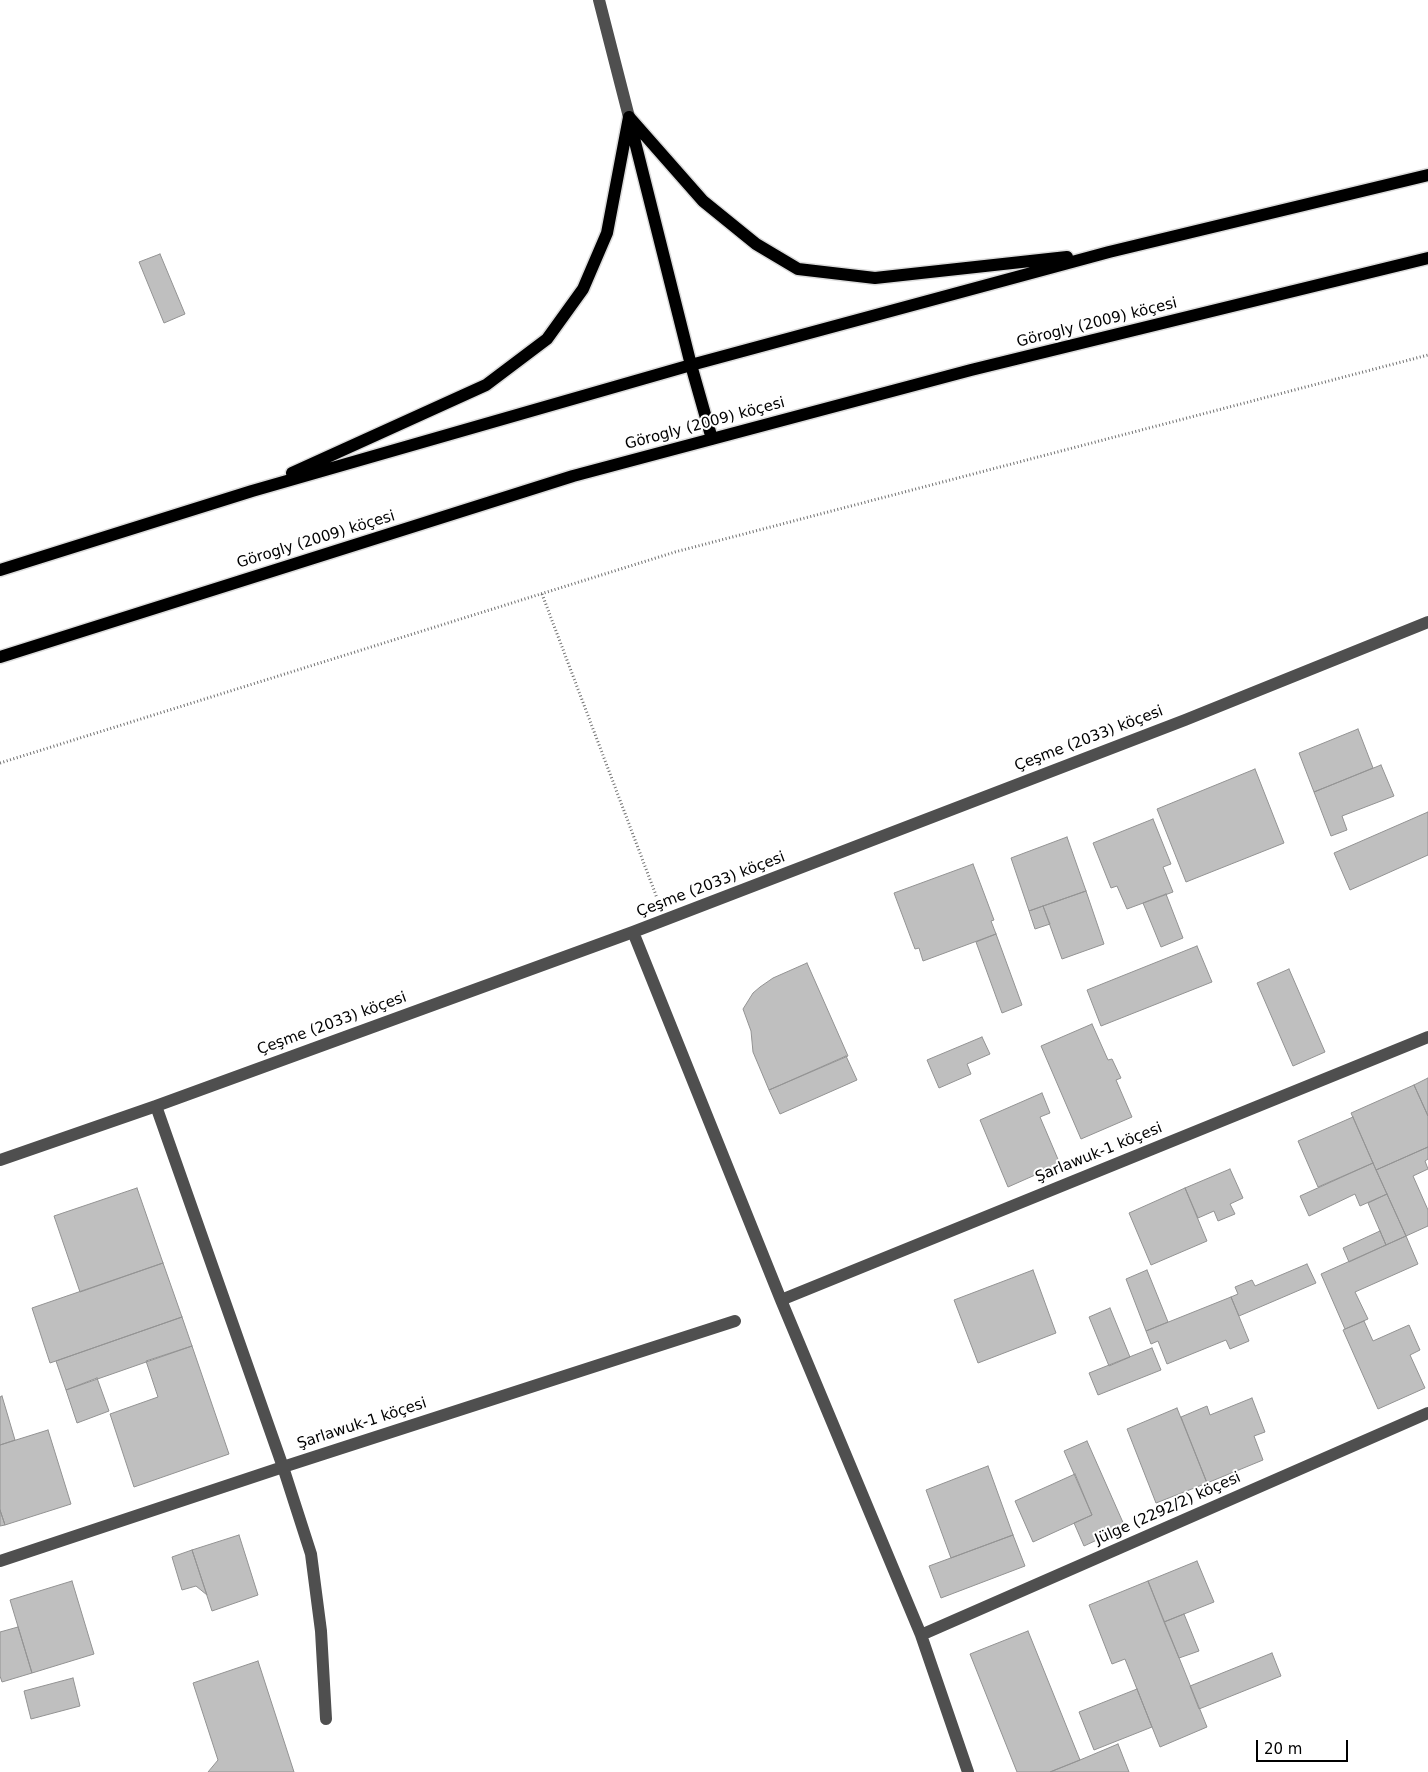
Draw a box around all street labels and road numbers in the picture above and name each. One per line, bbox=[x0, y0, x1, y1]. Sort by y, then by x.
street label: Görogly (2009) köçesi bbox=[1015, 294, 1179, 352]
street label: Görogly (2009) köçesi bbox=[623, 394, 787, 454]
street label: Görogly (2009) köçesi bbox=[235, 507, 397, 573]
street label: Çeşme (2033) köçesi bbox=[1012, 702, 1166, 776]
street label: Çeşme (2033) köçesi bbox=[634, 848, 788, 922]
street label: Çeşme (2033) köçesi bbox=[255, 989, 409, 1059]
street label: Şarlawuk-1 köçesi bbox=[1033, 1119, 1165, 1187]
street label: Şarlawuk-1 köçesi bbox=[295, 1395, 429, 1453]
street label: Jülge (2292/2) köçesi bbox=[1092, 1469, 1244, 1549]

